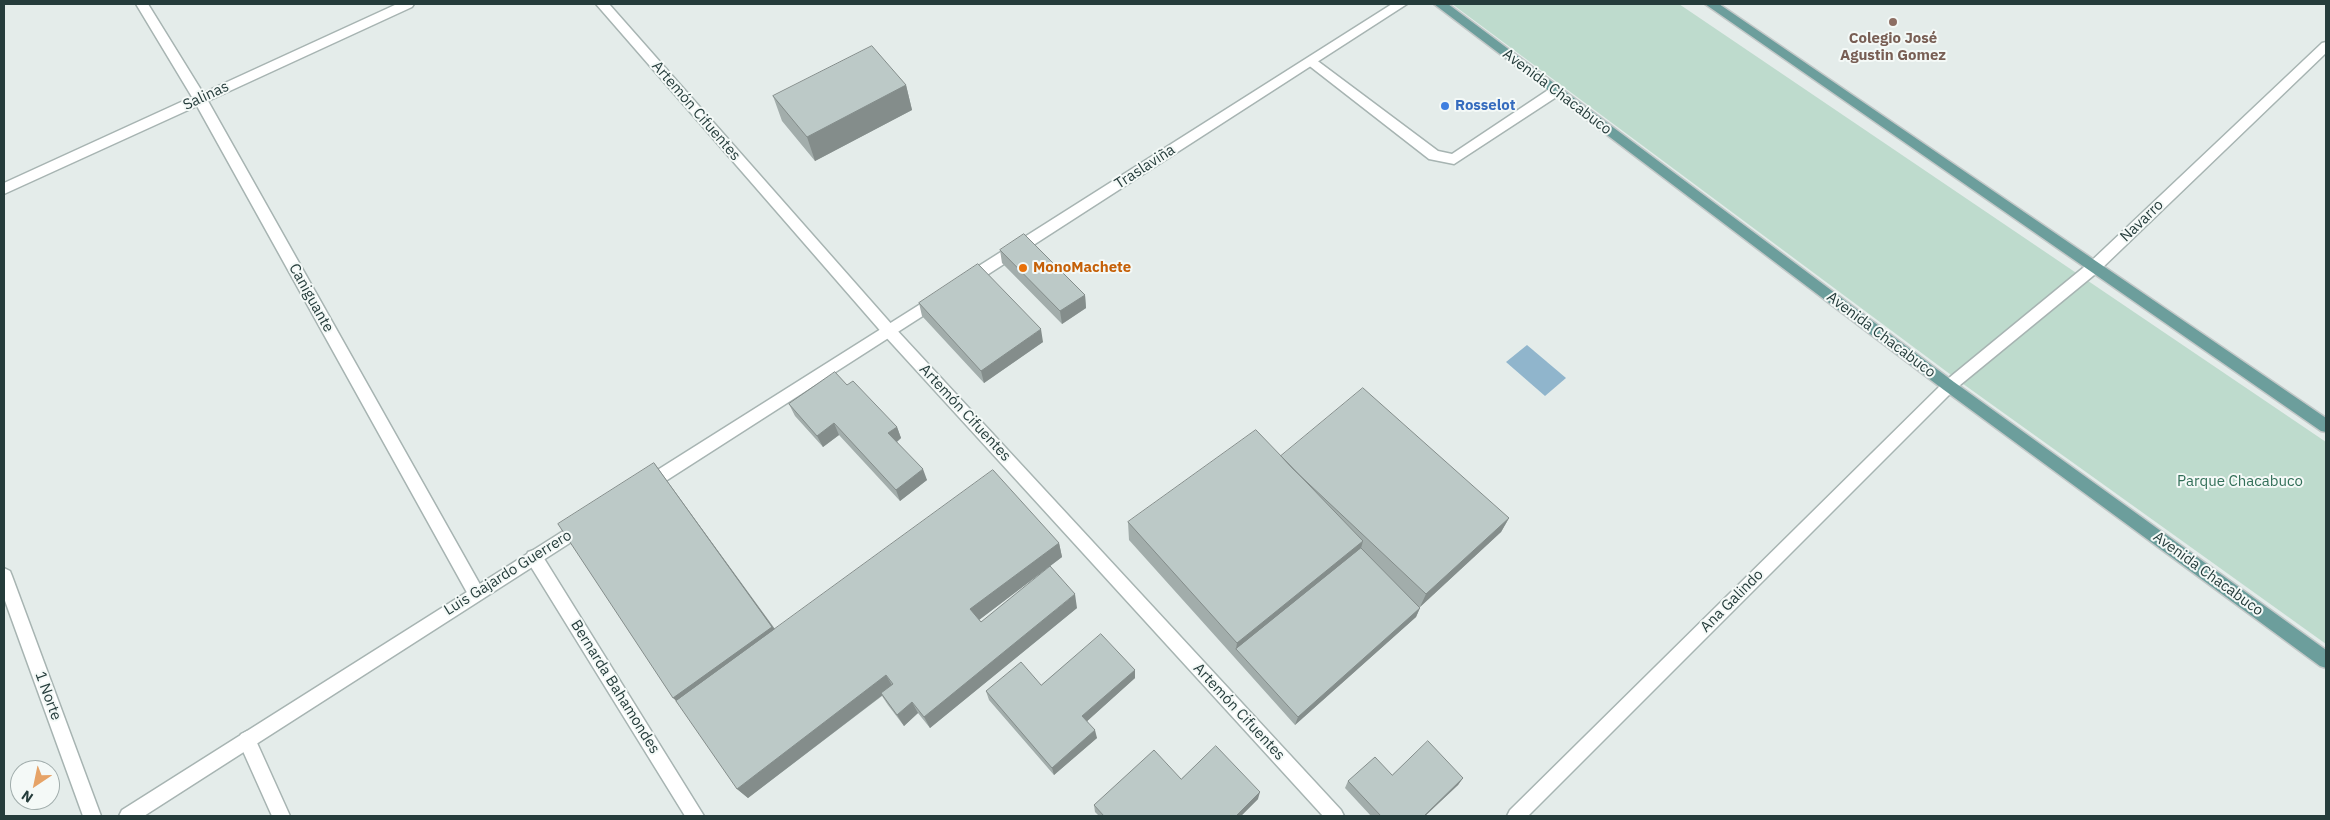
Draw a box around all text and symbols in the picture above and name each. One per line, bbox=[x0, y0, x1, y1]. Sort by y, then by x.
marker: Colegio José Agustin Gomez bbox=[1887, 16, 1899, 28]
place label: Colegio José Agustin Gomez bbox=[1840, 30, 1946, 65]
street label: Avenida Chacabuco bbox=[1499, 45, 1615, 139]
street label: Artemón Cifuentes bbox=[648, 58, 744, 164]
street label: Salinas bbox=[180, 78, 232, 114]
place label: Rosselot bbox=[1455, 97, 1515, 115]
marker: Rosselot bbox=[1439, 100, 1451, 112]
street label: Traslaviña bbox=[1111, 141, 1179, 193]
street label: Navarro bbox=[2117, 196, 2167, 246]
place label: MonoMachete bbox=[1033, 259, 1131, 277]
street label: Caniguante bbox=[285, 260, 337, 336]
marker: MonoMachete bbox=[1017, 262, 1029, 274]
street label: Avenida Chacabuco bbox=[1823, 288, 1939, 382]
street label: Artemón Cifuentes bbox=[915, 361, 1015, 465]
park label: Parque Chacabuco bbox=[2177, 473, 2303, 491]
street label: Luis Gajardo Guerrero bbox=[441, 526, 575, 620]
street label: Avenida Chacabuco bbox=[2149, 528, 2267, 620]
street label: Ana Galindo bbox=[1697, 566, 1767, 636]
street label: Bernarda Bahamondes bbox=[566, 617, 664, 757]
street label: Artemón Cifuentes bbox=[1189, 660, 1289, 764]
street label: 1 Norte bbox=[31, 669, 65, 723]
north arrow bbox=[10, 760, 60, 810]
text: N bbox=[18, 786, 36, 807]

